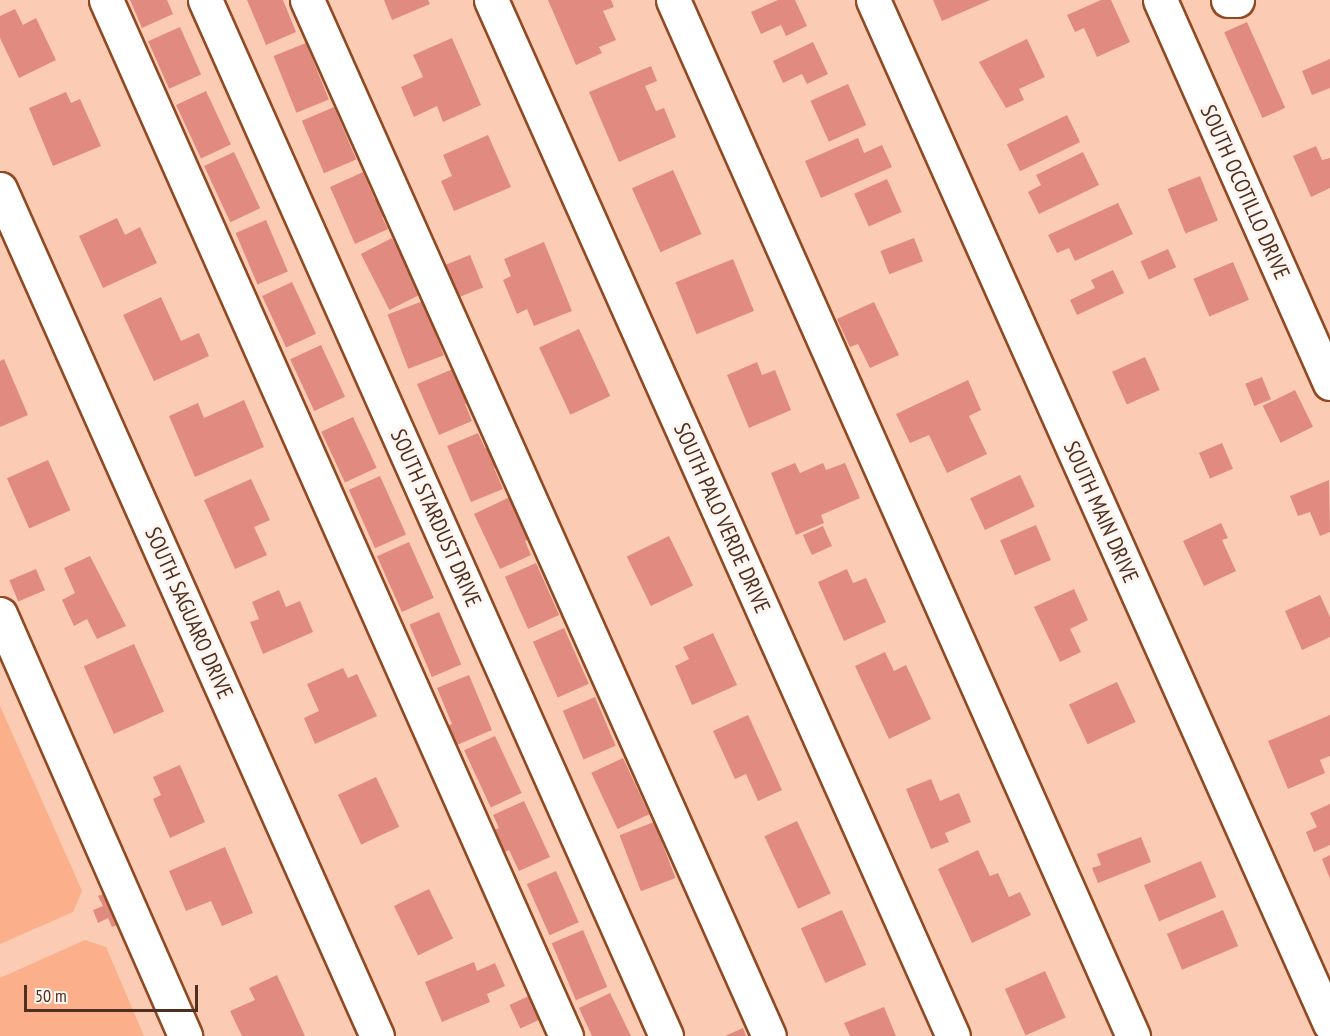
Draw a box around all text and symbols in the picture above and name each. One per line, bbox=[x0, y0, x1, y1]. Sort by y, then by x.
street label: SOUTH OCOTILLO DRIVE bbox=[1195, 101, 1295, 283]
street label: SOUTH PALO VERDE DRIVE bbox=[668, 419, 776, 617]
street label: SOUTH STARDUST DRIVE bbox=[385, 425, 487, 611]
street label: SOUTH MAIN DRIVE bbox=[1058, 437, 1144, 587]
street label: SOUTH SAGUARO DRIVE bbox=[139, 523, 239, 703]
scale bar bbox=[27, 973, 201, 1011]
text: 50 m bbox=[35, 984, 67, 1007]

